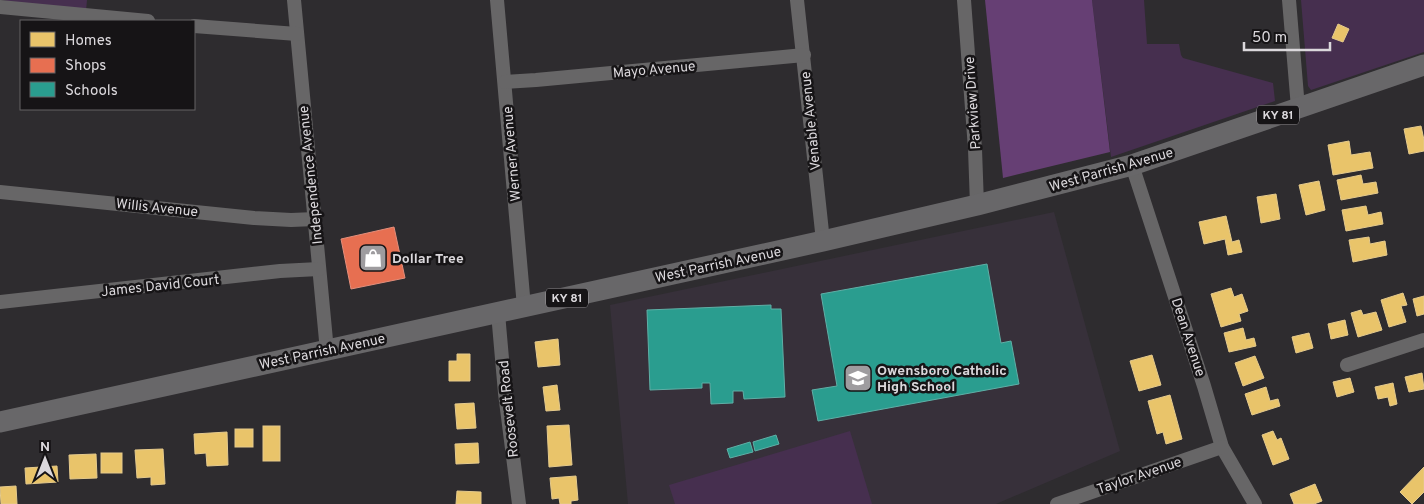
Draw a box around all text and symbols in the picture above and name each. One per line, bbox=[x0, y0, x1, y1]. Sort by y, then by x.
legend bbox=[20, 20, 195, 110]
scale bar bbox=[1244, 20, 1330, 52]
text: 50 m bbox=[1252, 29, 1287, 48]
text: Homes bbox=[65, 32, 112, 51]
street label: Parkview Drive bbox=[962, 56, 985, 150]
text: Shops bbox=[65, 57, 106, 76]
street label: Mayo Avenue bbox=[612, 58, 696, 83]
street label: Venable Avenue bbox=[798, 71, 825, 171]
text: Schools bbox=[65, 82, 118, 101]
street label: Independence Avenue bbox=[296, 105, 327, 245]
street label: Werner Avenue bbox=[500, 106, 525, 202]
road number: KY 81 bbox=[1257, 106, 1299, 124]
street label: West Parrish Avenue bbox=[1047, 145, 1175, 196]
street label: Willis Avenue bbox=[115, 196, 199, 221]
shop icon: Dollar Tree bbox=[358, 243, 388, 273]
street label: West Parrish Avenue bbox=[654, 244, 783, 287]
place label: Dollar Tree bbox=[392, 251, 464, 268]
street label: James David Court bbox=[100, 272, 220, 301]
road number: KY 81 bbox=[546, 288, 588, 308]
street label: Dean Avenue bbox=[1167, 296, 1208, 379]
street label: West Parrish Avenue bbox=[258, 331, 387, 374]
street label: Roosevelt Road bbox=[496, 359, 523, 458]
school or university icon: Owensboro Catholic High School bbox=[843, 363, 873, 393]
place label: Owensboro Catholic High School bbox=[877, 363, 1007, 396]
north arrow bbox=[20, 434, 70, 484]
text: N bbox=[40, 439, 50, 456]
street label: Taylor Avenue bbox=[1095, 454, 1184, 499]

